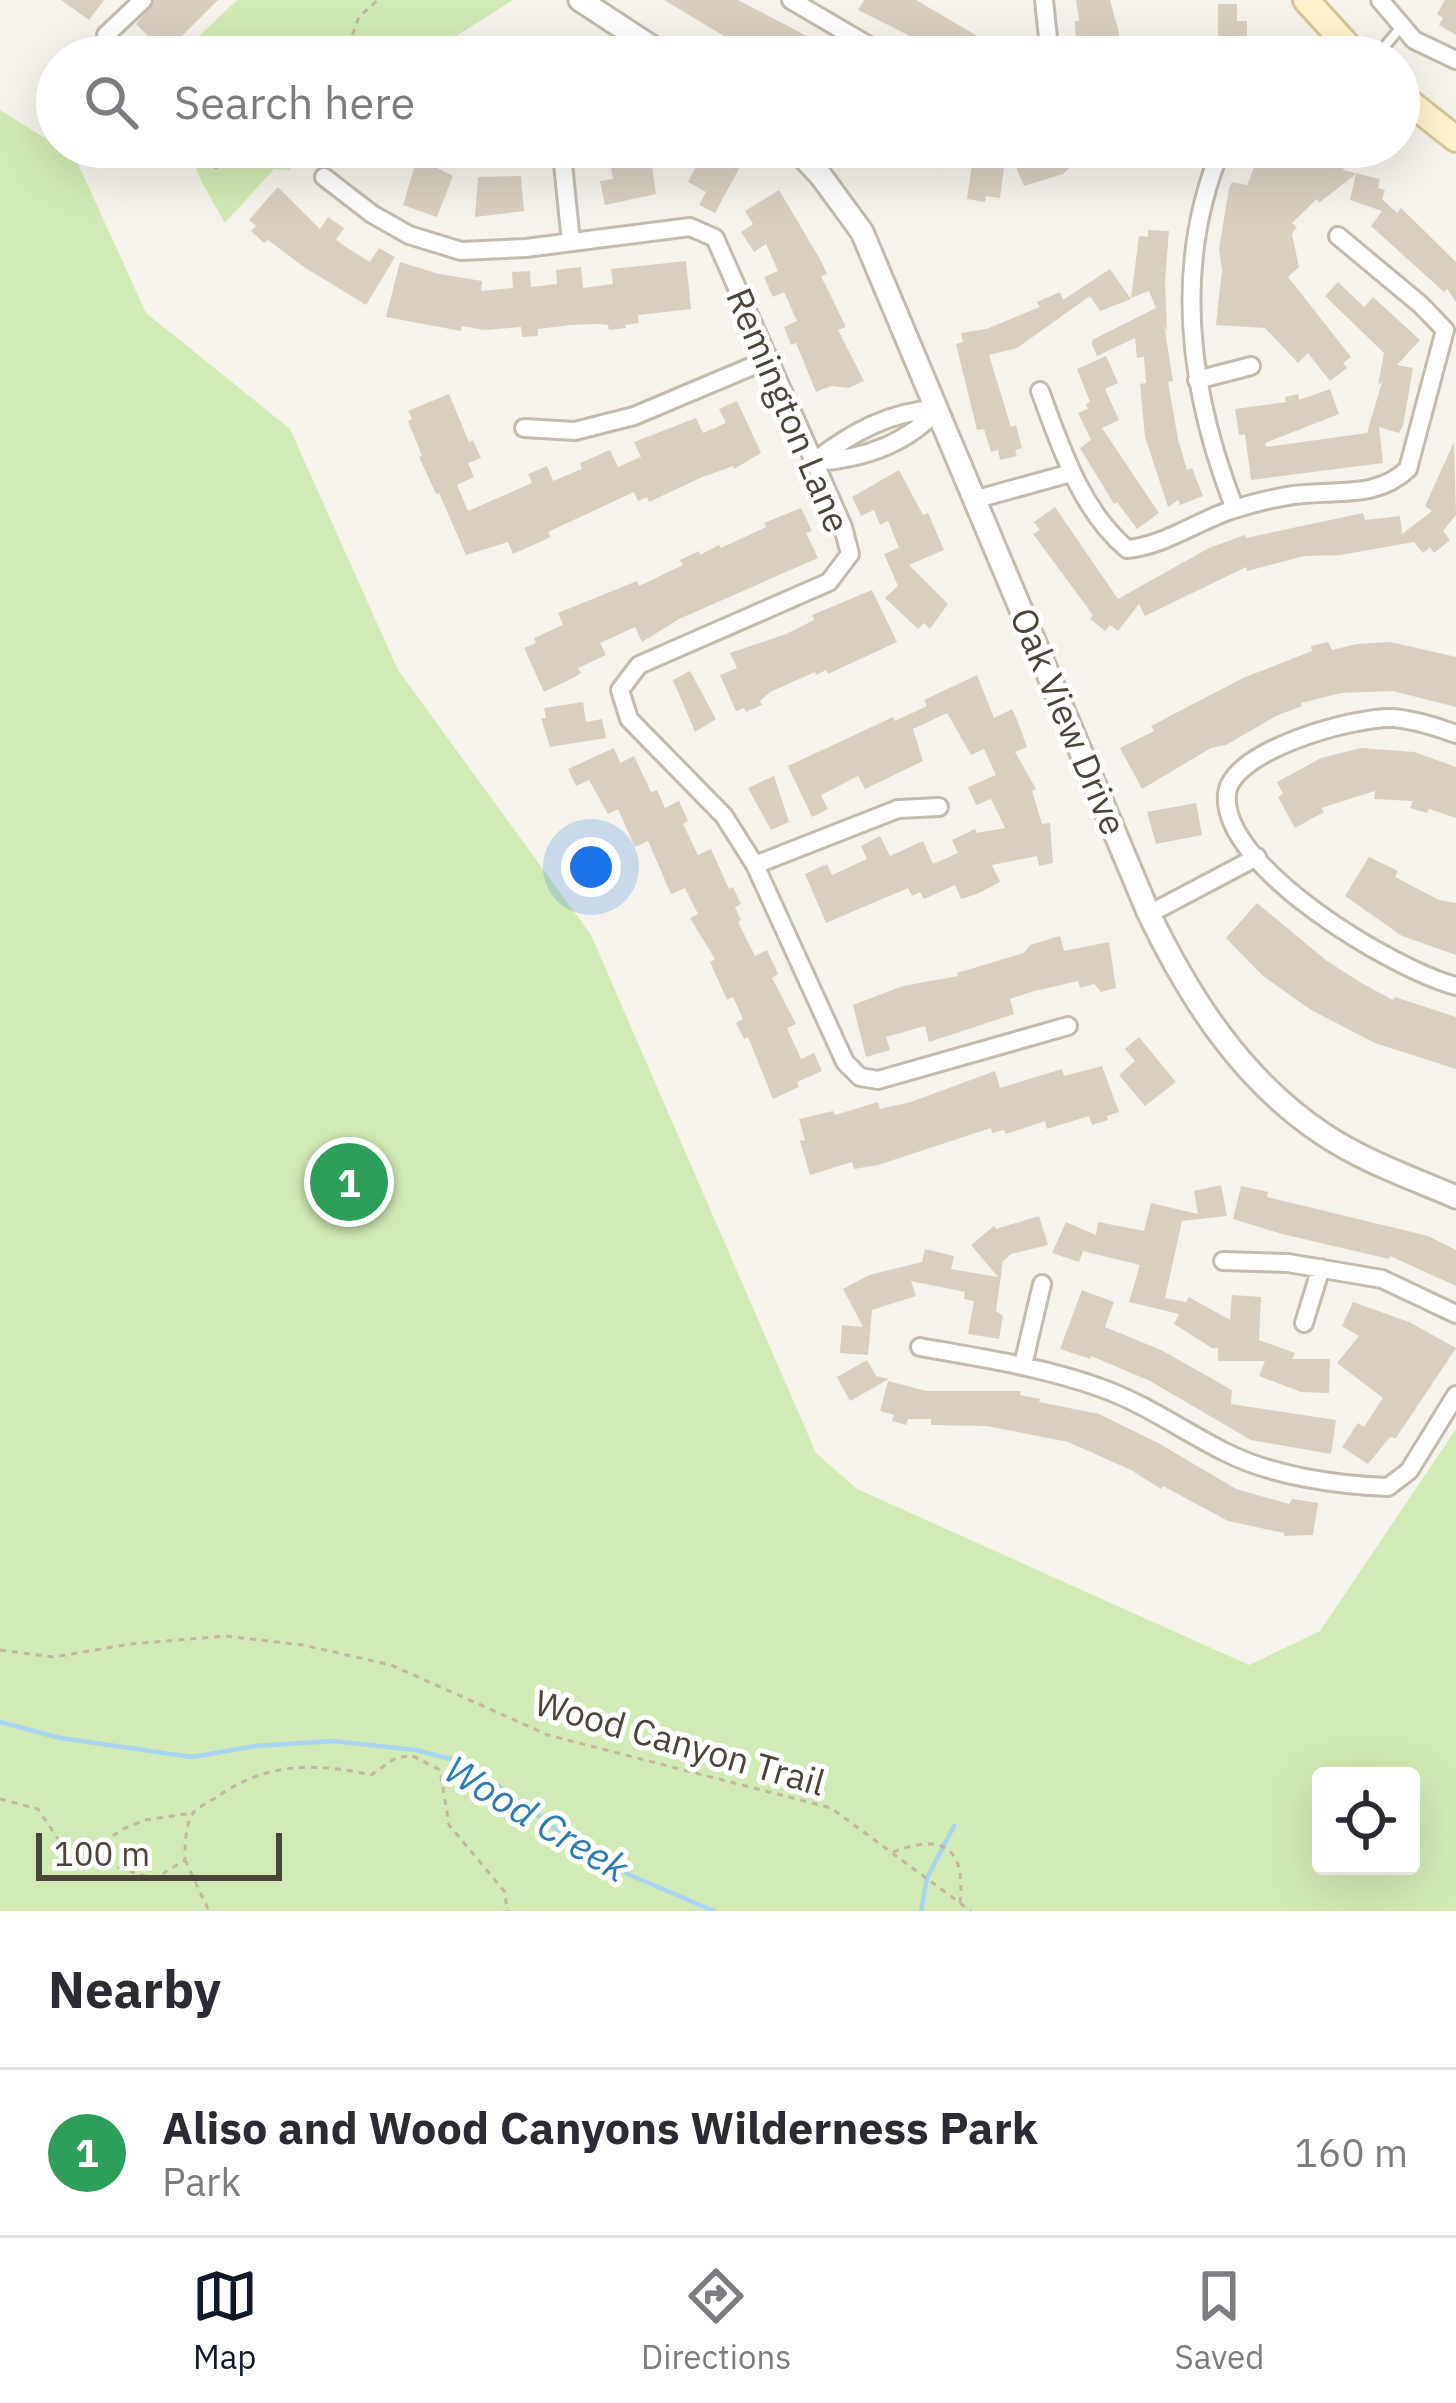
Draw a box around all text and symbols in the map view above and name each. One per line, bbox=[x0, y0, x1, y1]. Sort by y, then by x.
search box bbox=[36, 36, 1420, 168]
icon: search bbox=[78, 69, 144, 135]
text: Search here bbox=[174, 73, 415, 131]
street label: Remington Lane bbox=[716, 281, 862, 539]
street label: Oak View Drive bbox=[1000, 600, 1138, 842]
your location bbox=[561, 837, 621, 897]
pin: 1 bbox=[310, 1137, 388, 1227]
street label: Wood Canyon Trail bbox=[529, 1678, 831, 1806]
water label: Wood Creek bbox=[436, 1743, 639, 1893]
map controls bbox=[1312, 1767, 1420, 1875]
button: locate bbox=[1312, 1767, 1420, 1875]
scale bar bbox=[36, 1827, 282, 1880]
text: 100 m bbox=[54, 1832, 150, 1875]
text: Nearby bbox=[48, 1956, 221, 2022]
text: Aliso and Wood Canyons Wilderness Park bbox=[162, 2098, 1038, 2156]
text: 1 bbox=[75, 2127, 99, 2178]
text: 160 m bbox=[1295, 2127, 1408, 2178]
text: Park bbox=[162, 2156, 241, 2207]
tab: Map bbox=[192, 2263, 258, 2378]
tab: Directions bbox=[641, 2263, 791, 2378]
tab: Saved bbox=[1175, 2263, 1264, 2378]

